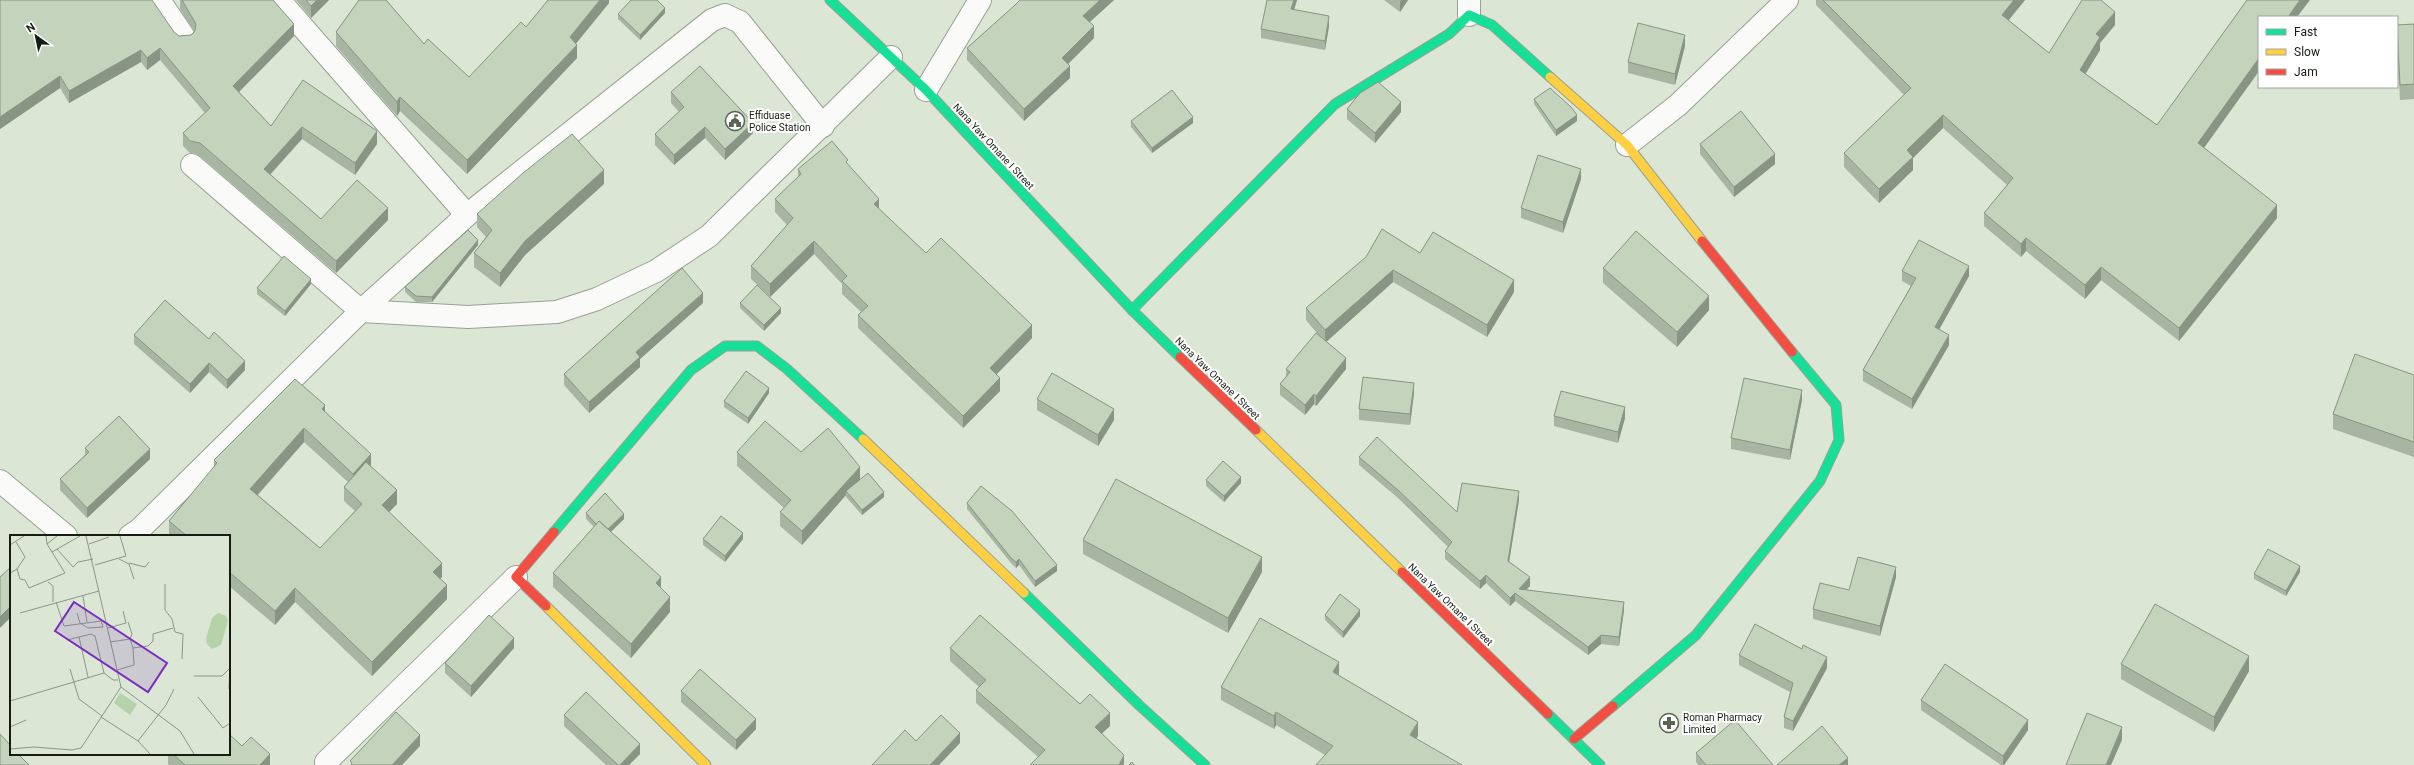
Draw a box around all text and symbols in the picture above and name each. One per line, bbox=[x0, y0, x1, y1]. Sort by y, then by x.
north arrow bbox=[16, 16, 56, 56]
legend bbox=[2258, 16, 2398, 88]
text: N bbox=[24, 20, 38, 36]
text: Fast bbox=[2294, 25, 2317, 39]
text: Slow bbox=[2294, 45, 2320, 59]
text: Jam bbox=[2294, 65, 2318, 79]
street label: Nana Yaw Omane I Street bbox=[951, 101, 1036, 191]
public building icon: Effiduase Police Station bbox=[724, 110, 746, 132]
place label: Effiduase Police Station bbox=[749, 110, 810, 133]
street label: Nana Yaw Omane I Street bbox=[1173, 335, 1262, 422]
inset map bbox=[10, 535, 230, 755]
street label: Nana Yaw Omane I Street bbox=[1406, 561, 1495, 648]
pharmacy icon: Roman Pharmacy Limited bbox=[1658, 712, 1680, 734]
place label: Roman Pharmacy Limited bbox=[1683, 712, 1762, 735]

